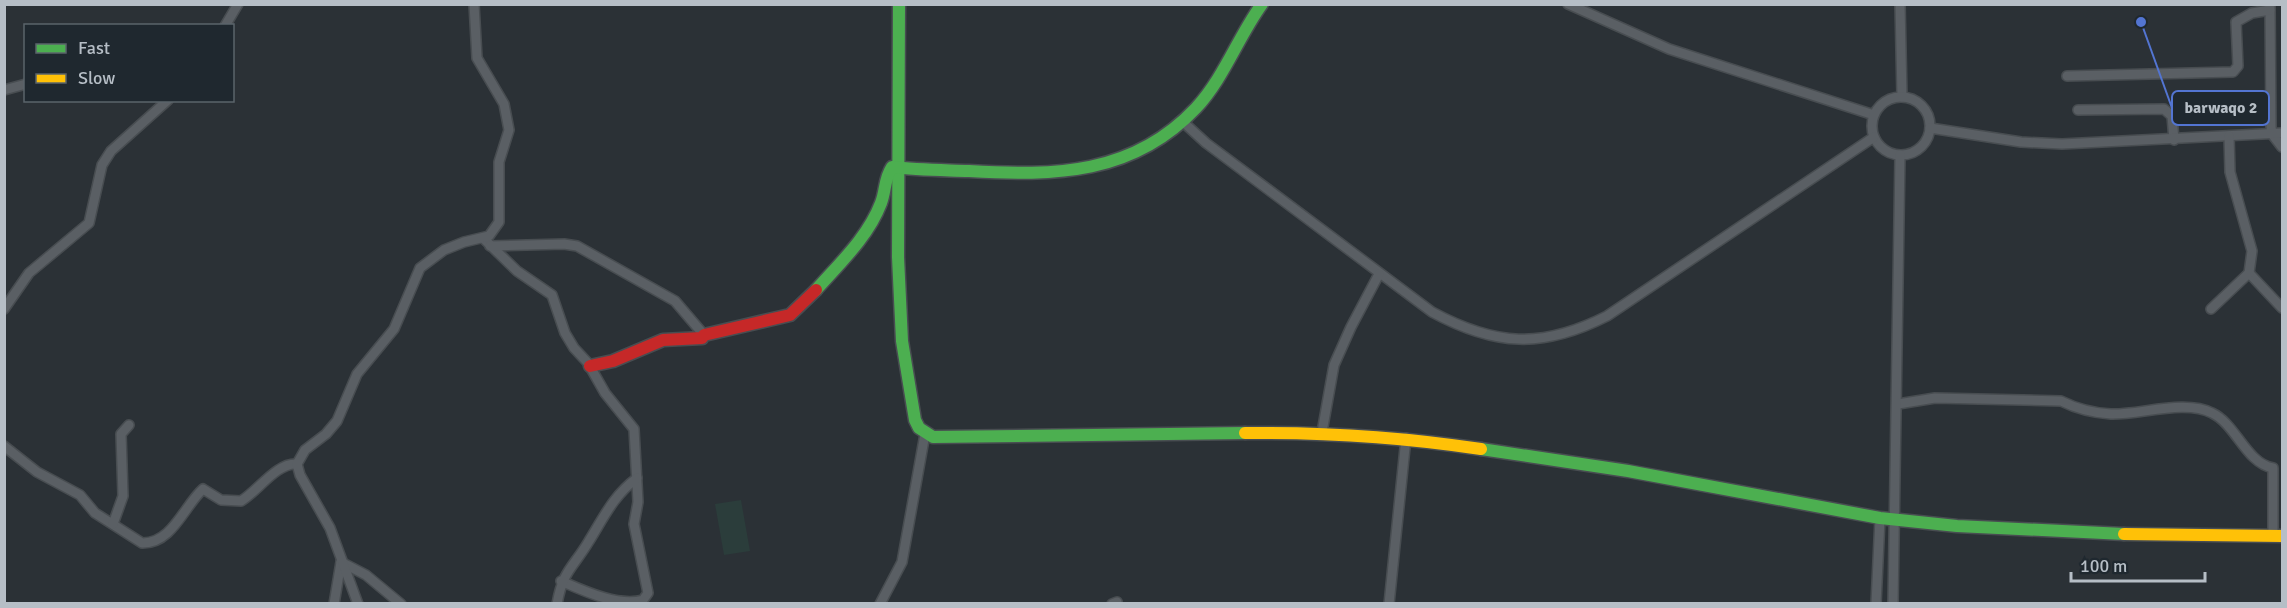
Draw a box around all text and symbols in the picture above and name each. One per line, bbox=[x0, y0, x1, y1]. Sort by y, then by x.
legend bbox=[24, 24, 234, 102]
text: Fast bbox=[78, 37, 110, 59]
text: Slow bbox=[78, 67, 115, 89]
callout: barwaqo 2 bbox=[2172, 91, 2269, 125]
text: barwaqo 2 bbox=[2185, 98, 2257, 118]
scale bar bbox=[2071, 545, 2204, 583]
text: 100 m bbox=[2080, 555, 2127, 577]

